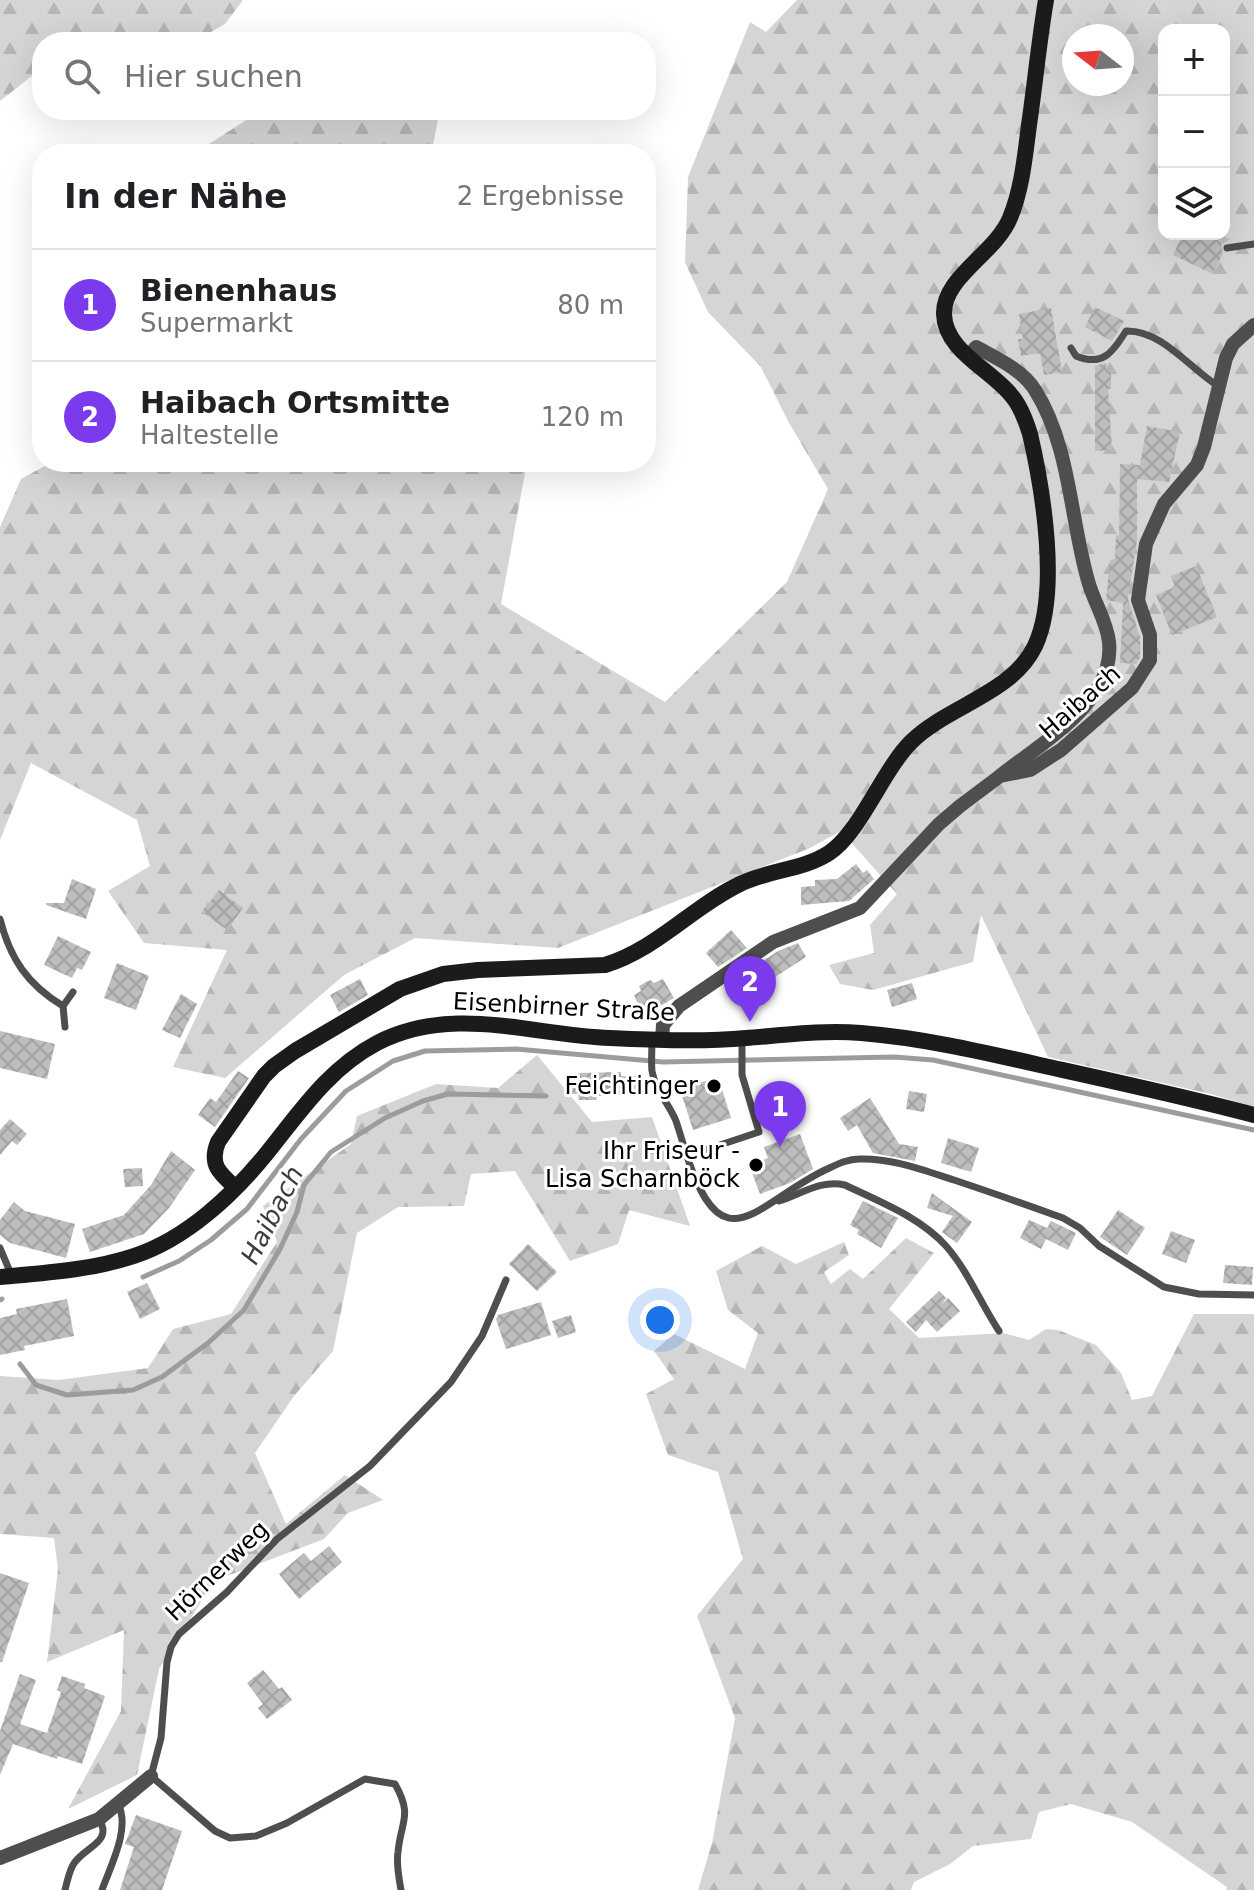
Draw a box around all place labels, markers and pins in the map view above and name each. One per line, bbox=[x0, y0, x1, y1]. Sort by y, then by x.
pin: 2 bbox=[724, 956, 776, 1022]
place label: Feichtinger bbox=[565, 1072, 698, 1100]
marker: Feichtinger bbox=[705, 1077, 723, 1095]
pin: 1 bbox=[754, 1081, 806, 1147]
place label: Ihr Friseur - Lisa Scharnböck bbox=[545, 1137, 740, 1193]
marker: Ihr Friseur - Lisa Scharnböck bbox=[747, 1156, 765, 1174]

